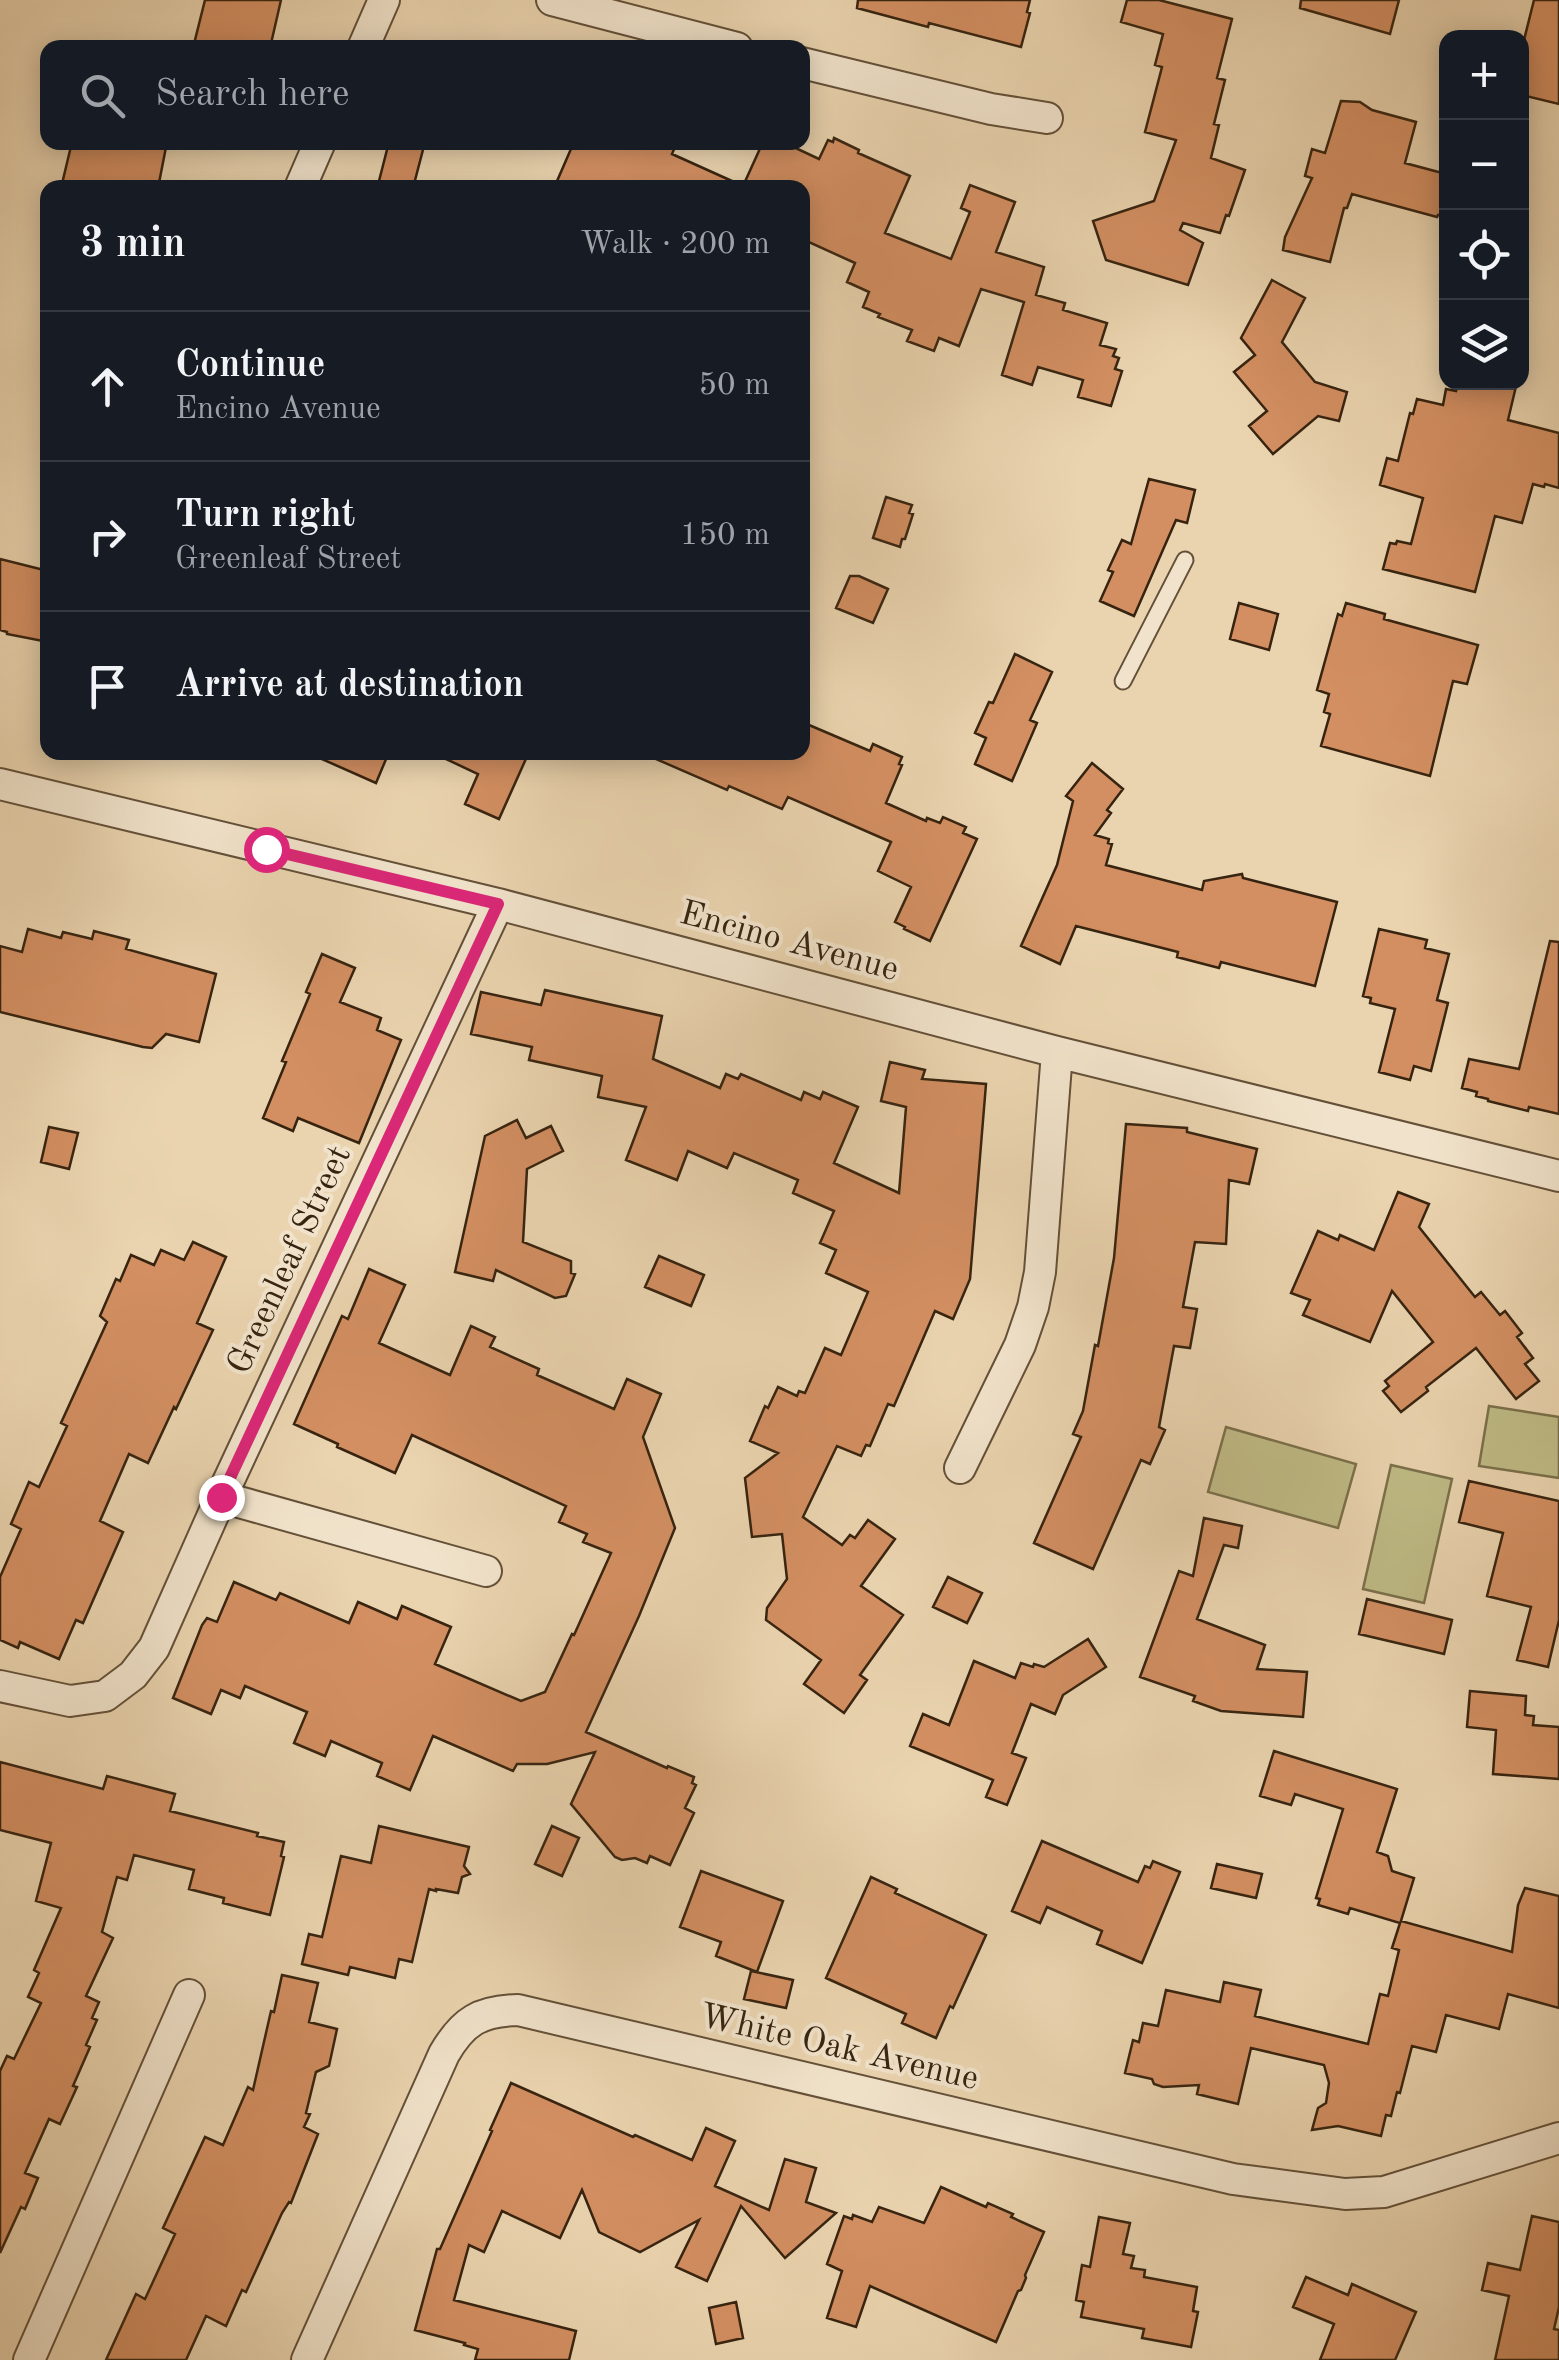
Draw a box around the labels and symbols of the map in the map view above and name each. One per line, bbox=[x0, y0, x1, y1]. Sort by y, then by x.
route start bbox=[244, 827, 290, 873]
street label: Encino Avenue bbox=[676, 896, 902, 988]
street label: Greenleaf Street bbox=[222, 1140, 358, 1380]
route end bbox=[199, 1475, 245, 1521]
street label: White Oak Avenue bbox=[696, 1999, 982, 2097]

